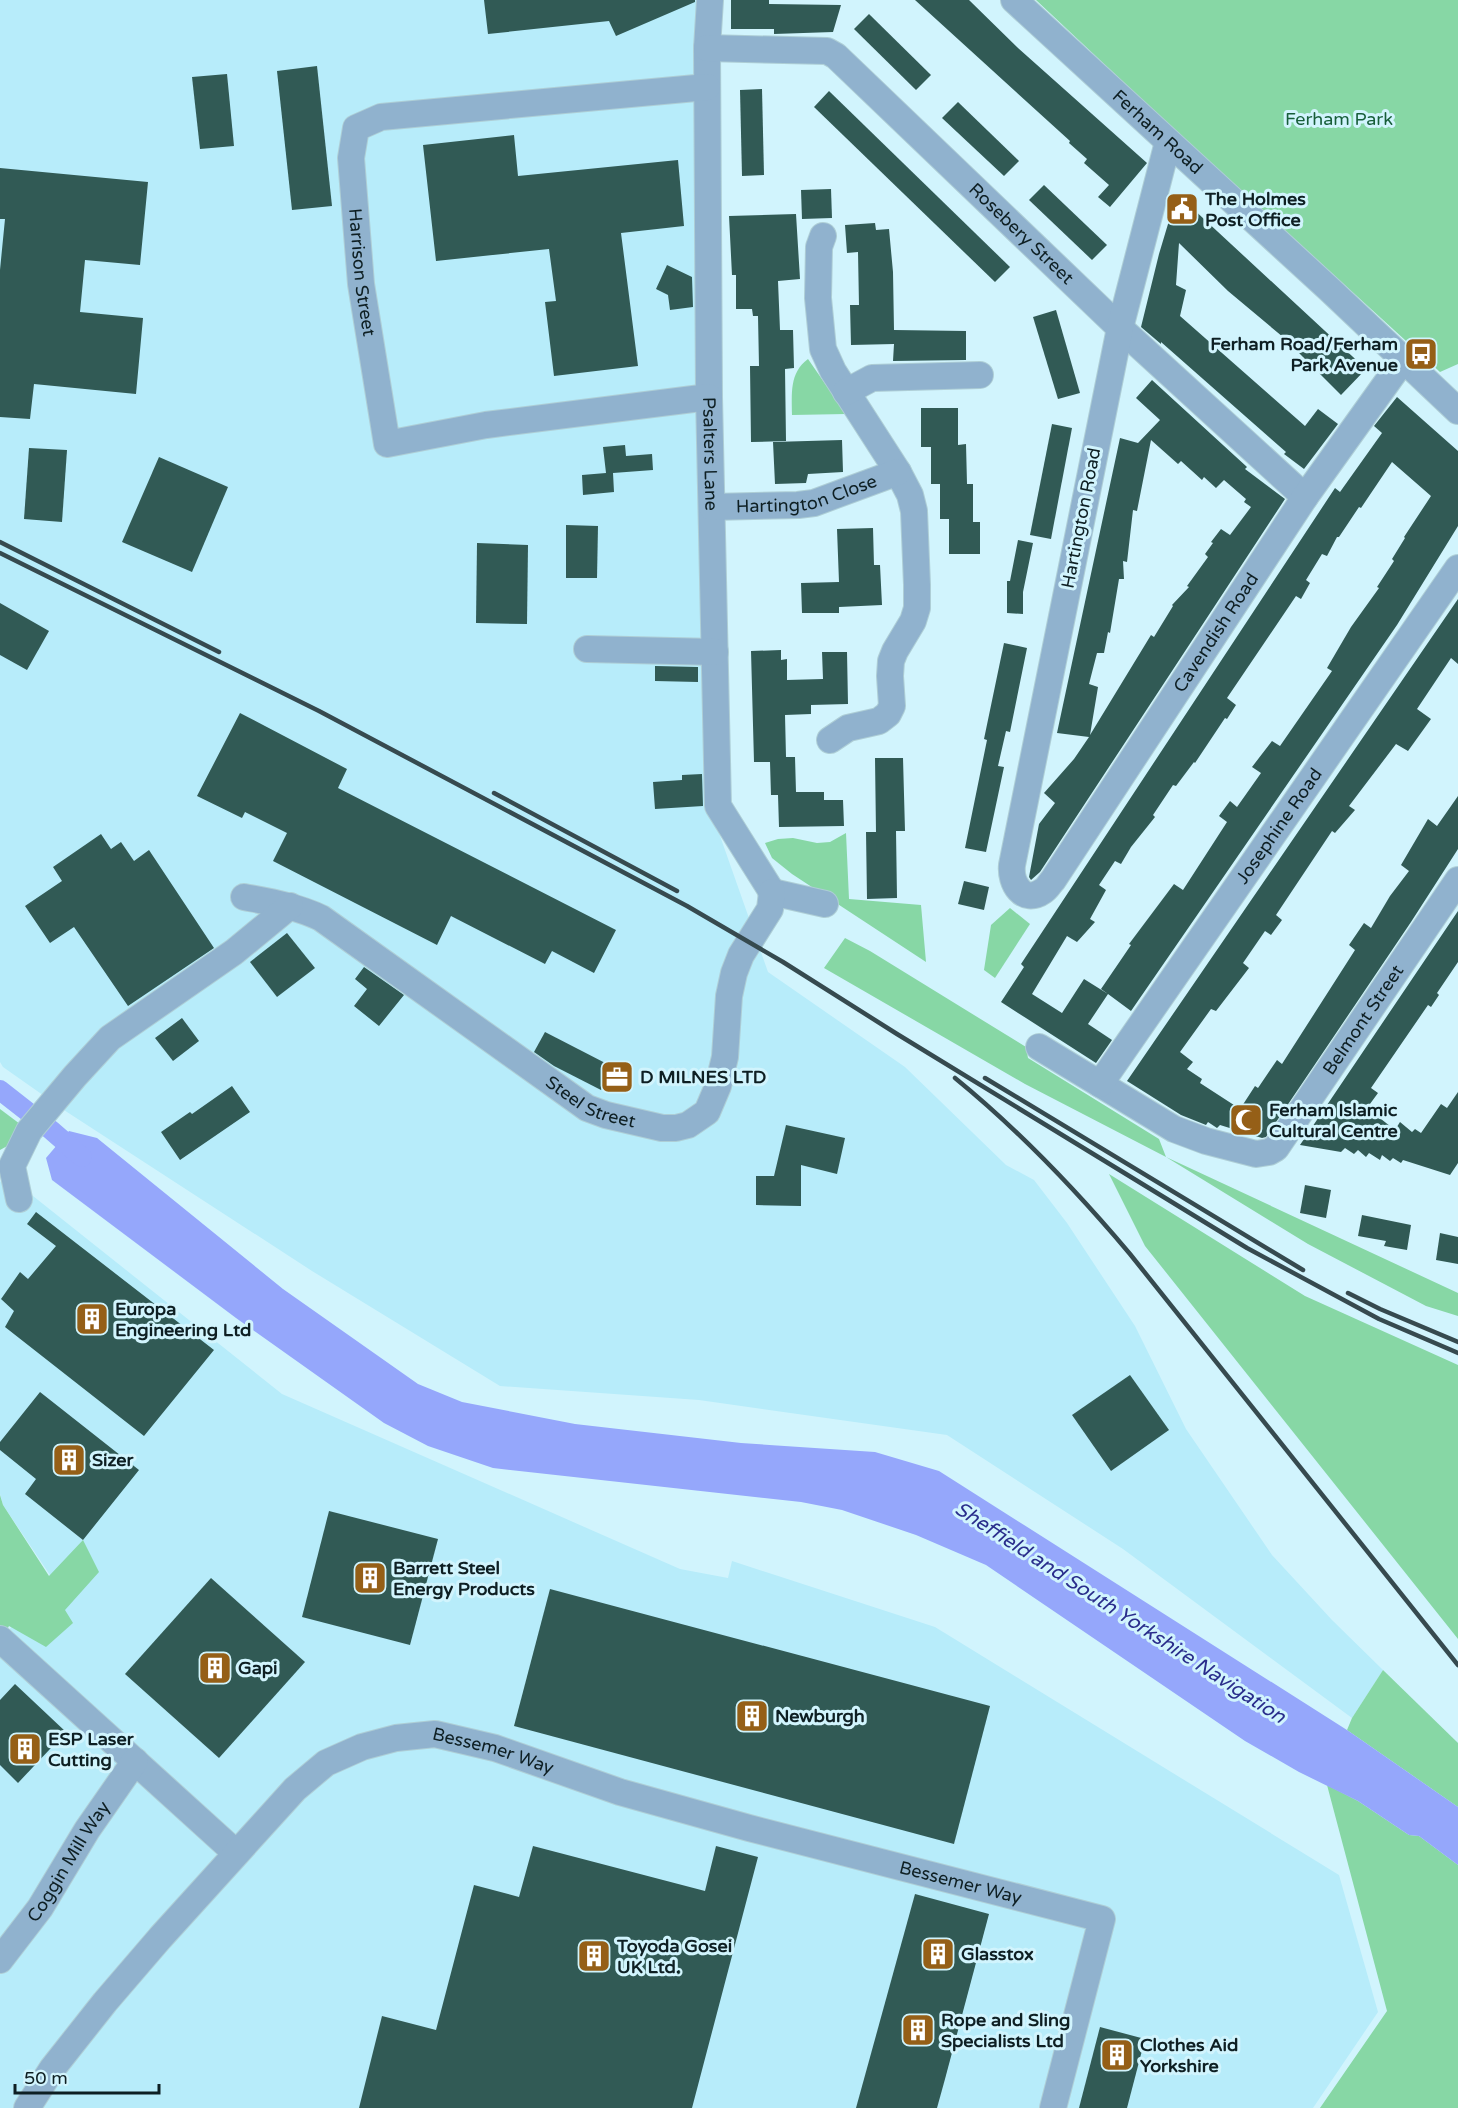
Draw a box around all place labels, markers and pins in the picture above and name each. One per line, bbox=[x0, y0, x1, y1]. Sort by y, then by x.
place label: The Holmes Post Office bbox=[1204, 188, 1306, 231]
public building icon: The Holmes Post Office bbox=[1164, 191, 1200, 227]
place label: Ferham Road/Ferham Park Avenue bbox=[1210, 333, 1398, 376]
bus stop icon: Ferham Road/Ferham Park Avenue bbox=[1403, 336, 1439, 372]
office icon: D MILNES LTD bbox=[599, 1059, 635, 1095]
place label: D MILNES LTD bbox=[640, 1066, 766, 1088]
place label: Ferham Islamic Cultural Centre bbox=[1269, 1099, 1398, 1142]
mosque icon: Ferham Islamic Cultural Centre bbox=[1228, 1102, 1264, 1138]
place label: Europa Engineering Ltd bbox=[115, 1298, 251, 1341]
building icon: Europa Engineering Ltd bbox=[74, 1301, 110, 1337]
building icon: Sizer bbox=[51, 1442, 87, 1478]
place label: Sizer bbox=[92, 1449, 135, 1471]
place label: Barrett Steel Energy Products bbox=[393, 1557, 535, 1600]
building icon: Barrett Steel Energy Products bbox=[352, 1560, 388, 1596]
building icon: Gapi bbox=[197, 1650, 233, 1686]
place label: Gapi bbox=[238, 1657, 278, 1679]
building icon: Newburgh bbox=[734, 1698, 770, 1734]
place label: Newburgh bbox=[775, 1705, 865, 1727]
place label: ESP Laser Cutting bbox=[48, 1728, 135, 1771]
building icon: ESP Laser Cutting bbox=[7, 1731, 43, 1767]
place label: Toyoda Gosei UK Ltd. bbox=[616, 1935, 732, 1978]
building icon: Glasstox bbox=[920, 1936, 956, 1972]
building icon: Toyoda Gosei UK Ltd. bbox=[576, 1938, 612, 1974]
place label: Glasstox bbox=[961, 1943, 1034, 1965]
place label: Rope and Sling Specialists Ltd bbox=[941, 2009, 1070, 2052]
building icon: Rope and Sling Specialists Ltd bbox=[900, 2012, 936, 2048]
place label: Clothes Aid Yorkshire bbox=[1140, 2034, 1238, 2077]
building icon: Clothes Aid Yorkshire bbox=[1099, 2037, 1135, 2073]

